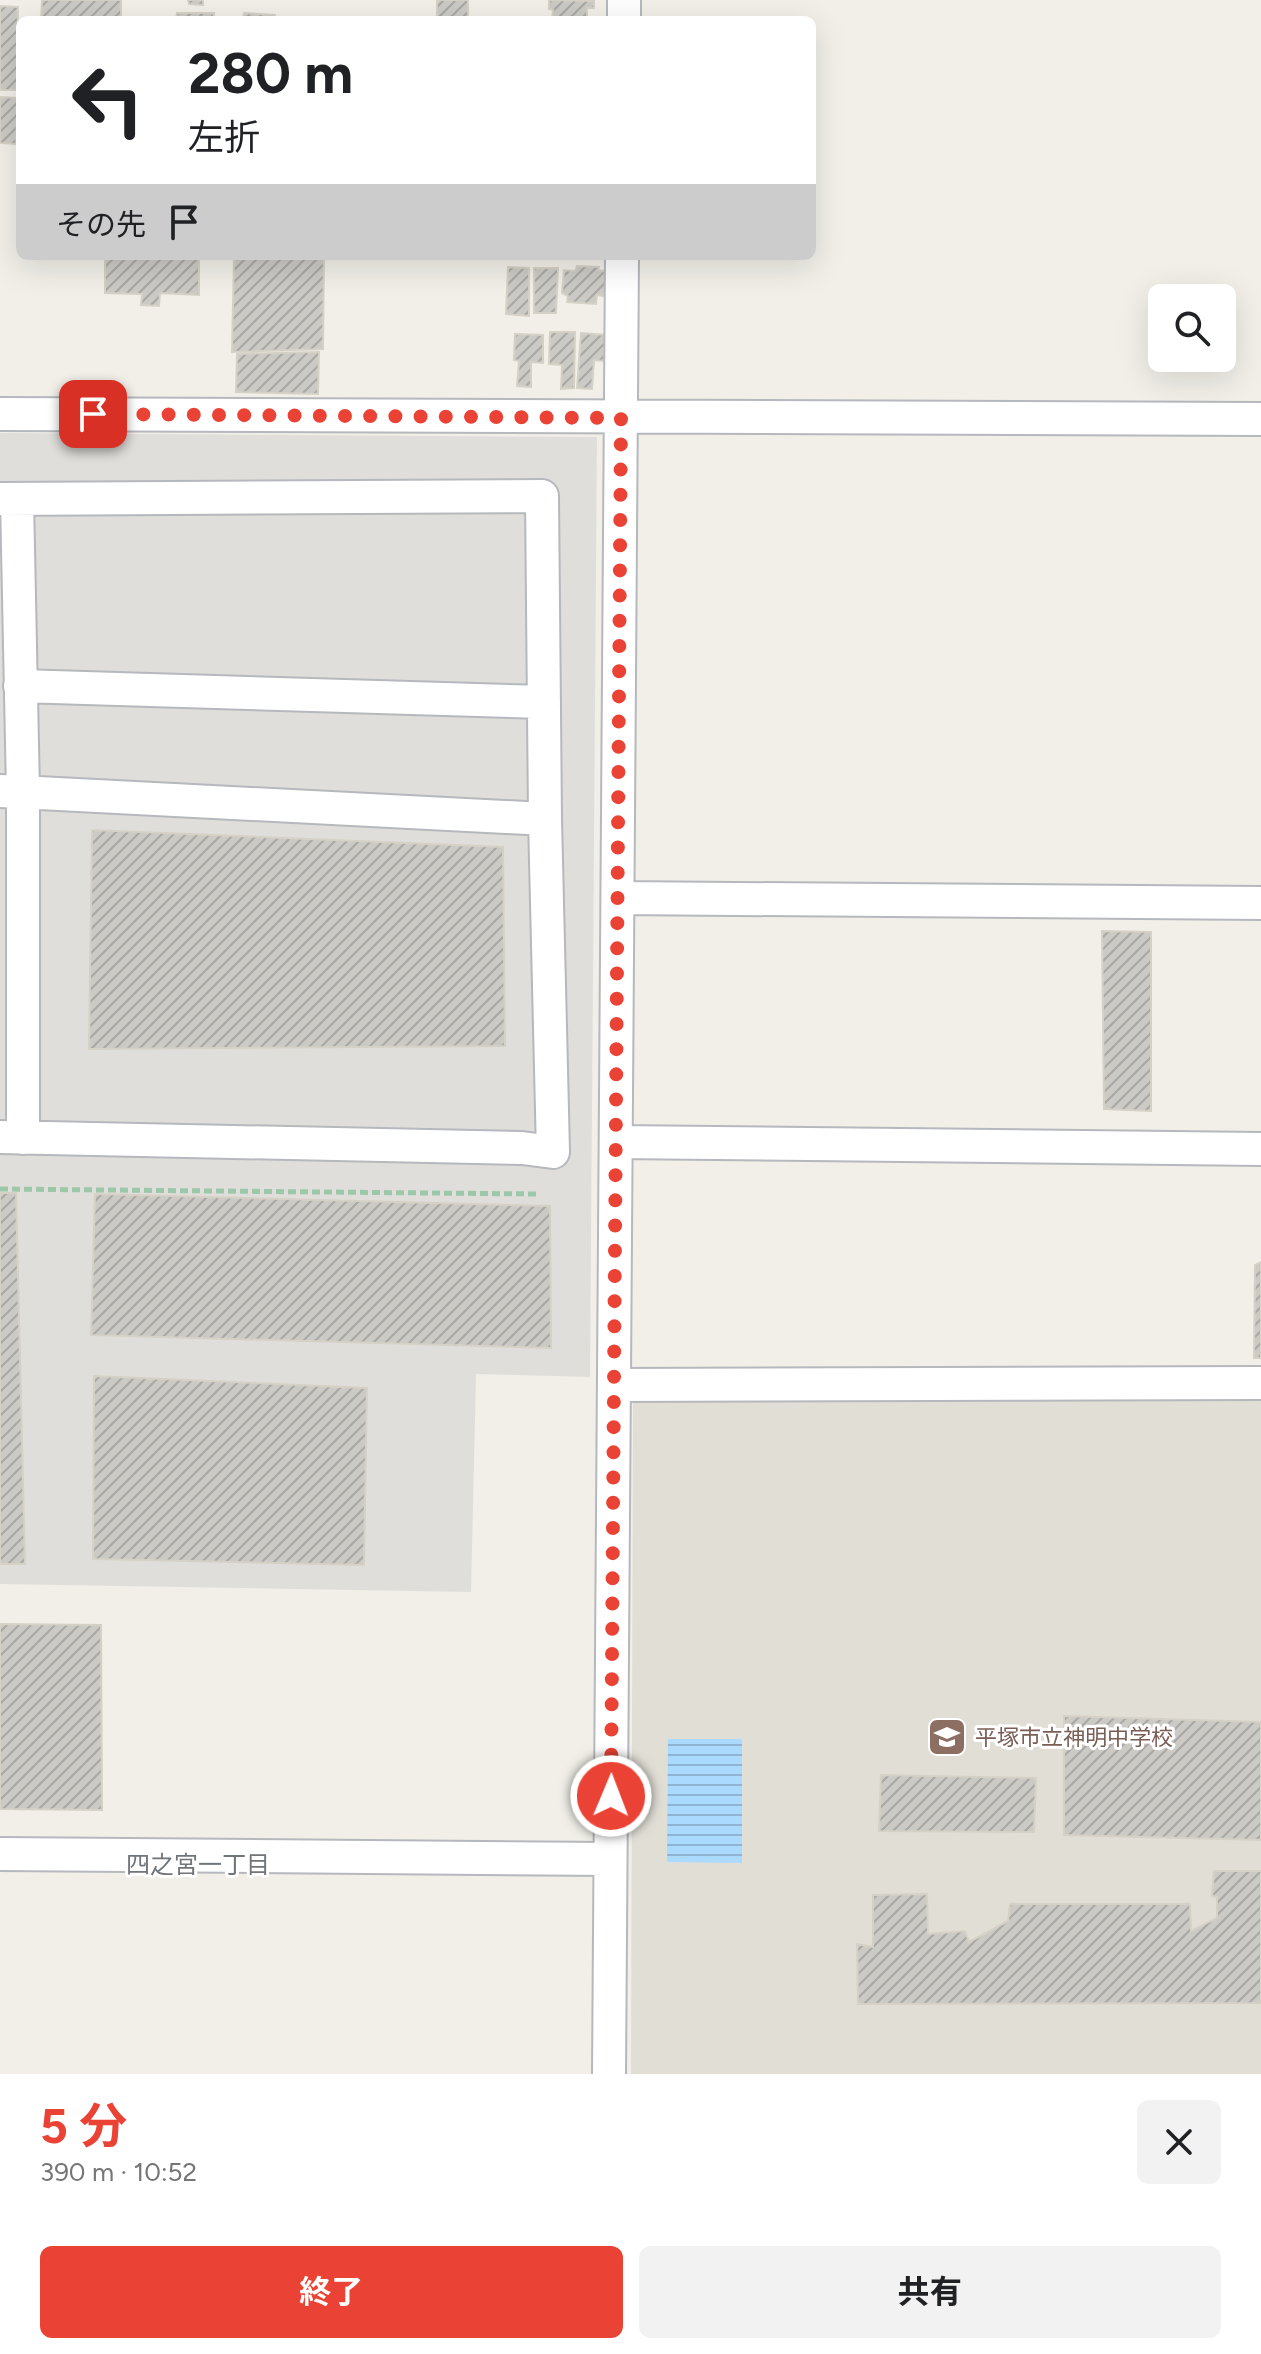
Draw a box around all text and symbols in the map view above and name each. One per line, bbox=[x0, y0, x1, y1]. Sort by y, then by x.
text: 280 m bbox=[188, 40, 353, 107]
icon: left bbox=[56, 48, 160, 152]
text: 左折 bbox=[188, 116, 260, 159]
icon: arrive bbox=[162, 200, 206, 244]
text: その先 bbox=[56, 206, 146, 243]
map controls bbox=[1148, 284, 1236, 372]
button: search bbox=[1148, 284, 1236, 372]
pin bbox=[59, 380, 127, 448]
icon: arrive bbox=[71, 392, 115, 436]
school or university icon: 平塚市立神明中学校 bbox=[926, 1716, 968, 1758]
place label: 平塚市立神明中学校 bbox=[975, 1724, 1173, 1751]
position arrow bbox=[569, 1754, 653, 1838]
district label: 四之宮一丁目 bbox=[126, 1850, 270, 1879]
text: 5 分 bbox=[40, 2097, 127, 2155]
button: close bbox=[1137, 2100, 1221, 2184]
text: 390 m · 10:52 bbox=[40, 2156, 197, 2188]
button: 終了 bbox=[40, 2246, 623, 2338]
button: 共有 bbox=[639, 2246, 1221, 2338]

